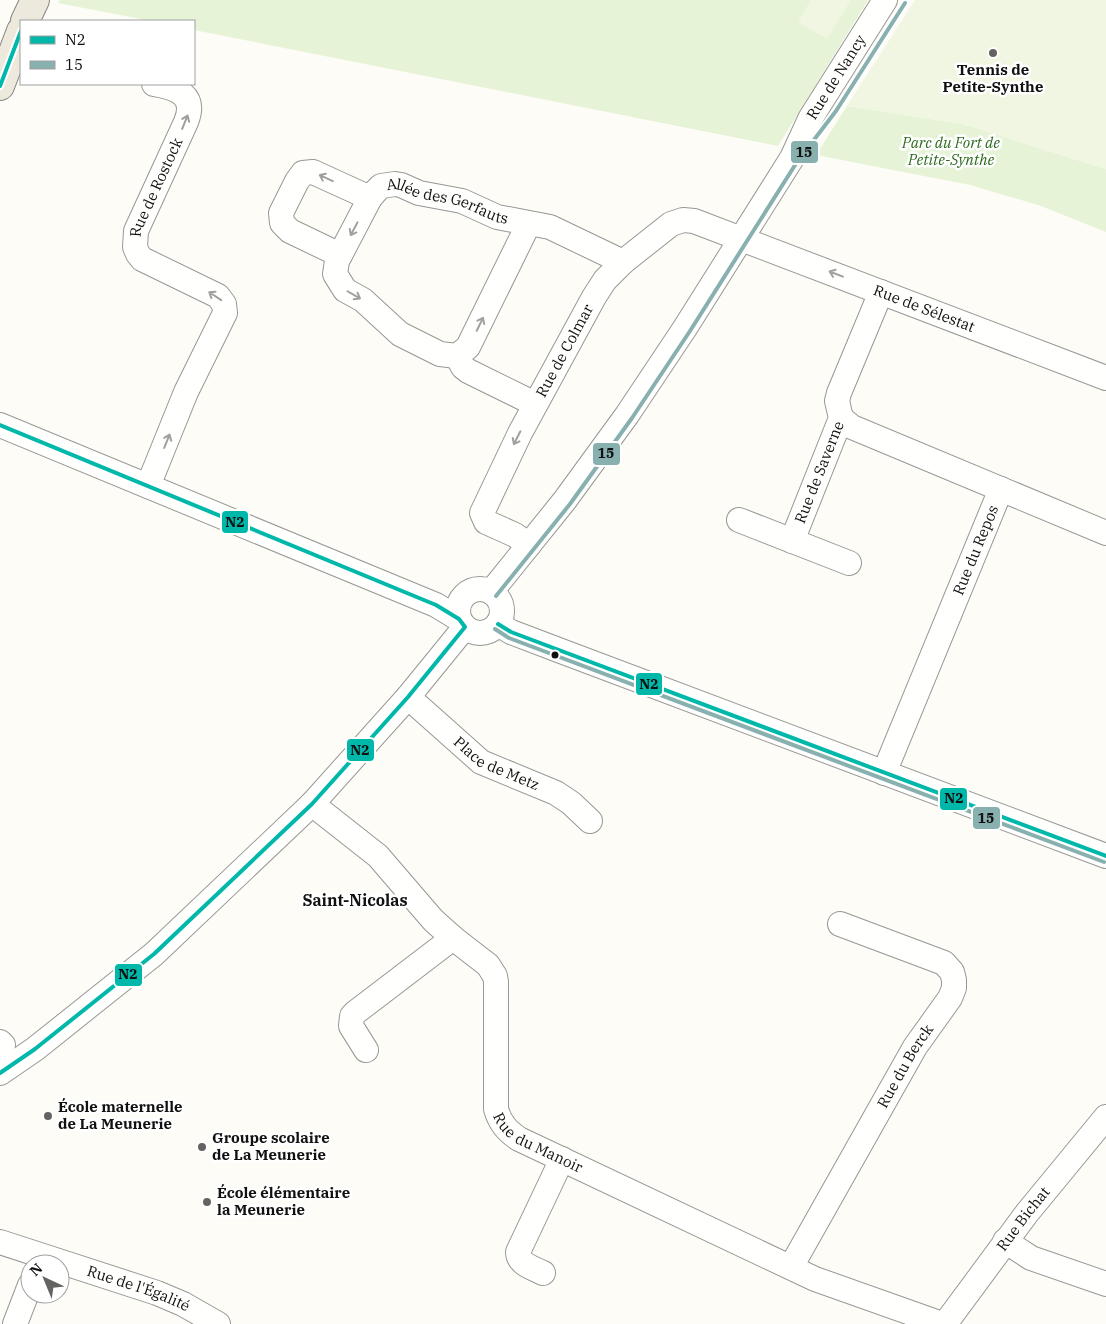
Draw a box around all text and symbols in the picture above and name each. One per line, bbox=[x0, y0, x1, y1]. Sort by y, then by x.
legend bbox=[20, 20, 195, 85]
text: N2 bbox=[65, 30, 86, 49]
street label: Rue de Nancy bbox=[802, 31, 870, 123]
marker: Tennis de Petite-Synthe bbox=[987, 47, 999, 59]
text: 15 bbox=[65, 55, 83, 74]
place label: Tennis de Petite-Synthe bbox=[943, 60, 1043, 96]
one-way arrow bbox=[181, 115, 191, 130]
park label: Parc du Fort de Petite-Synthe bbox=[901, 133, 1000, 169]
street label: Rue de Rostock bbox=[126, 134, 187, 237]
line badge: 15 bbox=[790, 140, 819, 164]
text: 15 bbox=[796, 143, 812, 161]
one-way arrow bbox=[319, 172, 334, 182]
street label: Allée des Gerfauts bbox=[385, 174, 510, 228]
one-way arrow bbox=[349, 221, 358, 236]
one-way arrow bbox=[828, 269, 844, 278]
street label: Rue de Sélestat bbox=[871, 280, 977, 336]
one-way arrow bbox=[347, 290, 362, 300]
one-way arrow bbox=[209, 291, 223, 301]
street label: Rue de Colmar bbox=[531, 300, 597, 400]
one-way arrow bbox=[476, 317, 485, 332]
street label: Rue de Saverne bbox=[790, 418, 848, 526]
one-way arrow bbox=[512, 430, 521, 445]
one-way arrow bbox=[162, 434, 172, 449]
line badge: 15 bbox=[592, 442, 621, 466]
text: 15 bbox=[598, 444, 614, 462]
street label: Rue du Repos bbox=[948, 502, 1002, 598]
line badge: N2 bbox=[221, 510, 249, 534]
text: N2 bbox=[225, 513, 245, 531]
unlabelled marker bbox=[550, 650, 560, 660]
line badge: N2 bbox=[635, 672, 663, 696]
text: N2 bbox=[639, 675, 659, 693]
street label: Place de Metz bbox=[450, 732, 542, 794]
line badge: N2 bbox=[346, 738, 375, 762]
text: N2 bbox=[350, 741, 370, 759]
line badge: N2 bbox=[939, 787, 968, 811]
text: N2 bbox=[944, 789, 964, 807]
line badge: 15 bbox=[972, 806, 1001, 830]
text: 15 bbox=[978, 809, 994, 827]
district label: Saint-Nicolas bbox=[302, 890, 408, 910]
line badge: N2 bbox=[114, 963, 143, 987]
text: N2 bbox=[118, 965, 138, 983]
street label: Rue du Berck bbox=[873, 1020, 937, 1111]
place label: École maternelle de La Meunerie bbox=[58, 1097, 183, 1133]
street label: Rue du Manoir bbox=[489, 1109, 586, 1177]
marker: École maternelle de La Meunerie bbox=[42, 1110, 54, 1122]
place label: Groupe scolaire de La Meunerie bbox=[212, 1128, 330, 1164]
marker: Groupe scolaire de La Meunerie bbox=[196, 1141, 208, 1153]
place label: École élémentaire la Meunerie bbox=[217, 1183, 350, 1219]
street label: Rue Bichat bbox=[992, 1183, 1054, 1255]
marker: École élémentaire la Meunerie bbox=[201, 1196, 213, 1208]
north arrow bbox=[20, 1254, 70, 1304]
text: N bbox=[26, 1259, 46, 1280]
street label: Rue de l'Égalité bbox=[85, 1261, 194, 1315]

